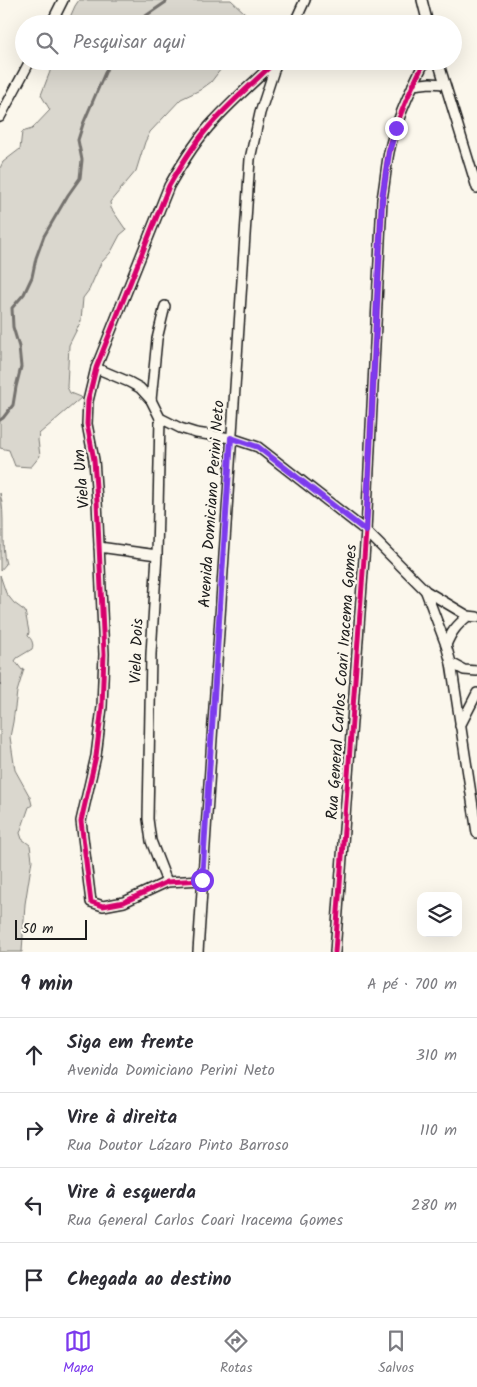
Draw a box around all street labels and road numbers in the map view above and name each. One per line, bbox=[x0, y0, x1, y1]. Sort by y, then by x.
street label: Avenida Domiciano Perini Neto bbox=[192, 399, 232, 609]
street label: Viela Um bbox=[67, 448, 97, 510]
street label: Rua General Carlos Coari Iracema Gomes bbox=[320, 543, 364, 821]
street label: Viela Dois bbox=[123, 618, 151, 684]

